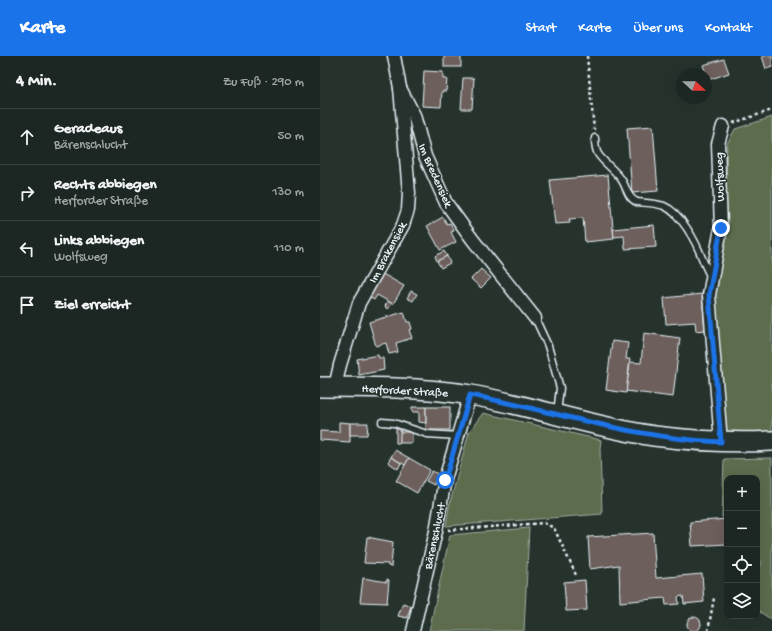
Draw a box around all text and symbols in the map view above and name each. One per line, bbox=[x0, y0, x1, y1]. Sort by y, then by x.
text: Karte bbox=[20, 17, 65, 40]
text: Start bbox=[526, 20, 556, 37]
text: Karte bbox=[578, 20, 612, 37]
text: Über uns bbox=[634, 20, 683, 37]
text: Kontakt bbox=[705, 20, 752, 37]
north arrow bbox=[676, 68, 712, 104]
text: 4 Min. bbox=[16, 72, 57, 92]
text: Zu Fuß · 290 m bbox=[223, 75, 304, 90]
text: Geradeaus bbox=[54, 120, 122, 138]
icon: ahead bbox=[16, 126, 38, 148]
text: 50 m bbox=[277, 129, 304, 144]
text: Bärenschlucht bbox=[54, 138, 127, 153]
street label: Im Bredensiek bbox=[414, 142, 455, 211]
street label: Wolfsweg bbox=[713, 152, 729, 202]
text: Rechts abbiegen bbox=[54, 176, 157, 194]
icon: right bbox=[16, 182, 38, 204]
text: 130 m bbox=[272, 185, 304, 200]
text: Herforder Straße bbox=[54, 194, 148, 209]
street label: Im Brakensiek bbox=[367, 219, 411, 286]
route end bbox=[712, 219, 730, 237]
text: Links abbiegen bbox=[54, 232, 144, 250]
icon: left bbox=[16, 238, 38, 260]
text: 110 m bbox=[274, 241, 304, 256]
text: Wolfsweg bbox=[54, 250, 108, 265]
icon: arrive bbox=[16, 294, 38, 316]
text: Ziel erreicht bbox=[54, 296, 130, 314]
street label: Herforder Straße bbox=[361, 383, 449, 401]
route start bbox=[436, 471, 454, 489]
map controls bbox=[724, 475, 760, 619]
button: + bbox=[724, 475, 760, 511]
street label: Bärenschlucht bbox=[422, 501, 450, 572]
button: − bbox=[724, 511, 760, 547]
button: locate bbox=[724, 547, 760, 583]
button: layers bbox=[724, 583, 760, 619]

